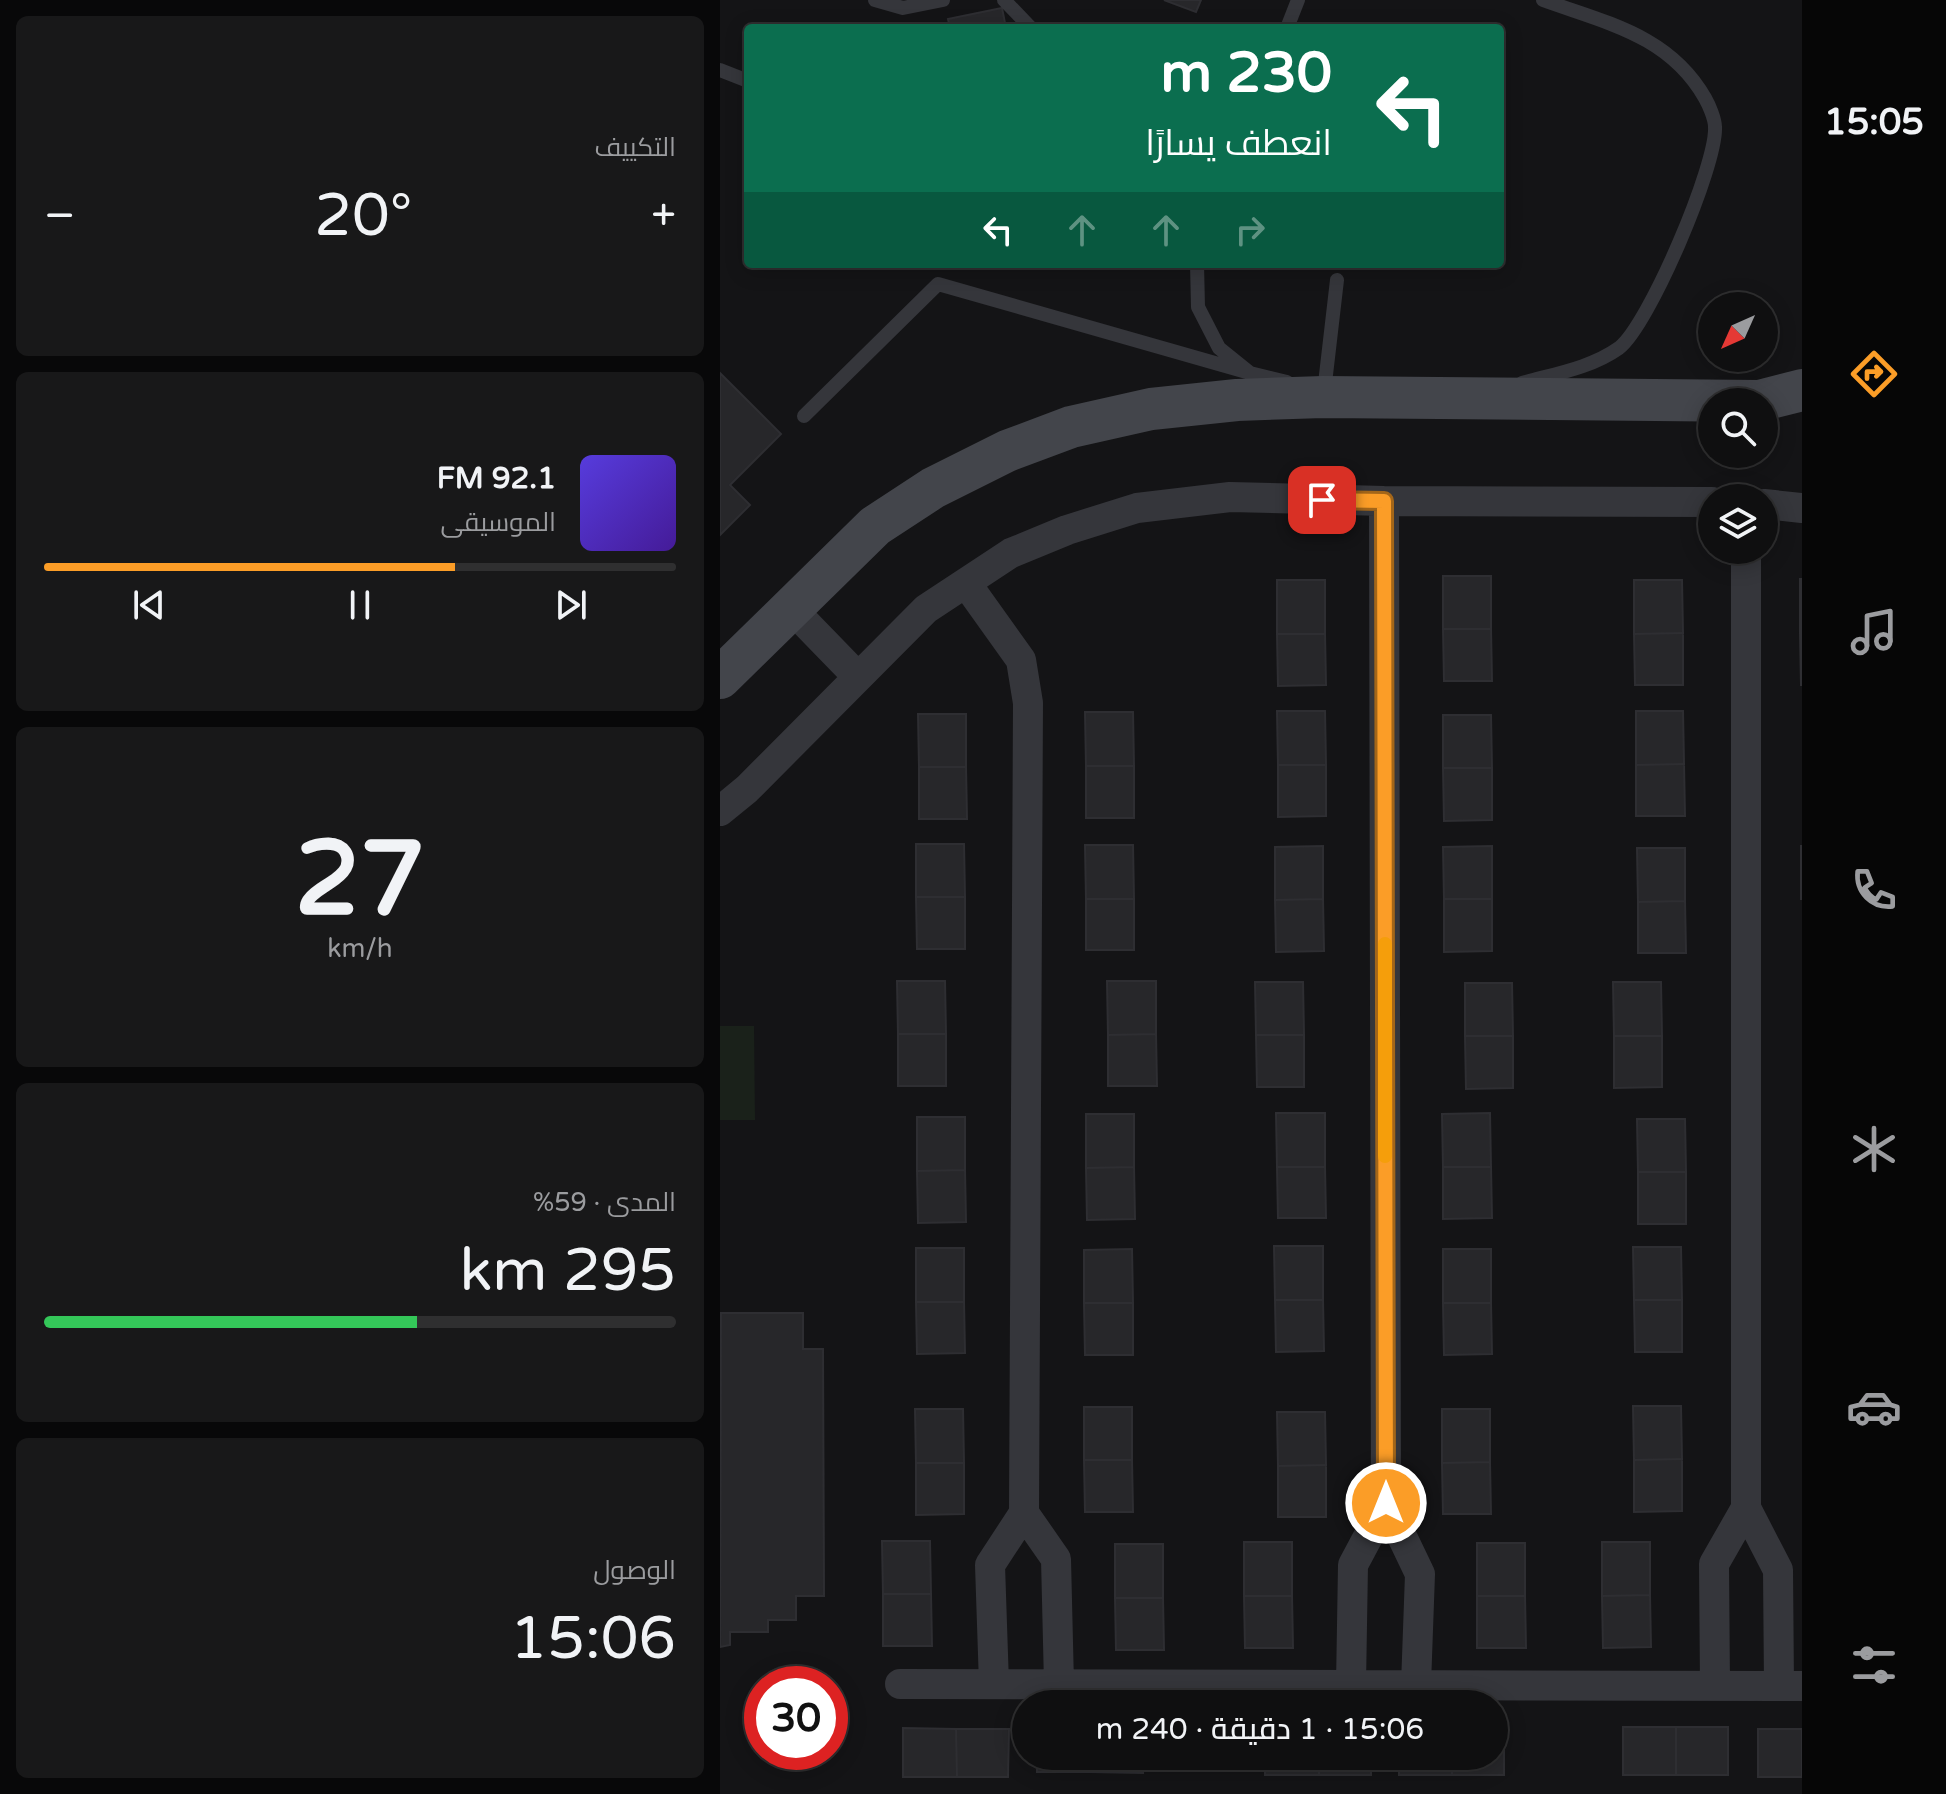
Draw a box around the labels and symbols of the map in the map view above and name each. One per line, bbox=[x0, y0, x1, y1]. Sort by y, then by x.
north arrow bbox=[1698, 292, 1778, 372]
pin bbox=[1288, 466, 1356, 534]
position arrow bbox=[1344, 1461, 1428, 1545]
speed limit sign: 30 bbox=[744, 1666, 848, 1770]

